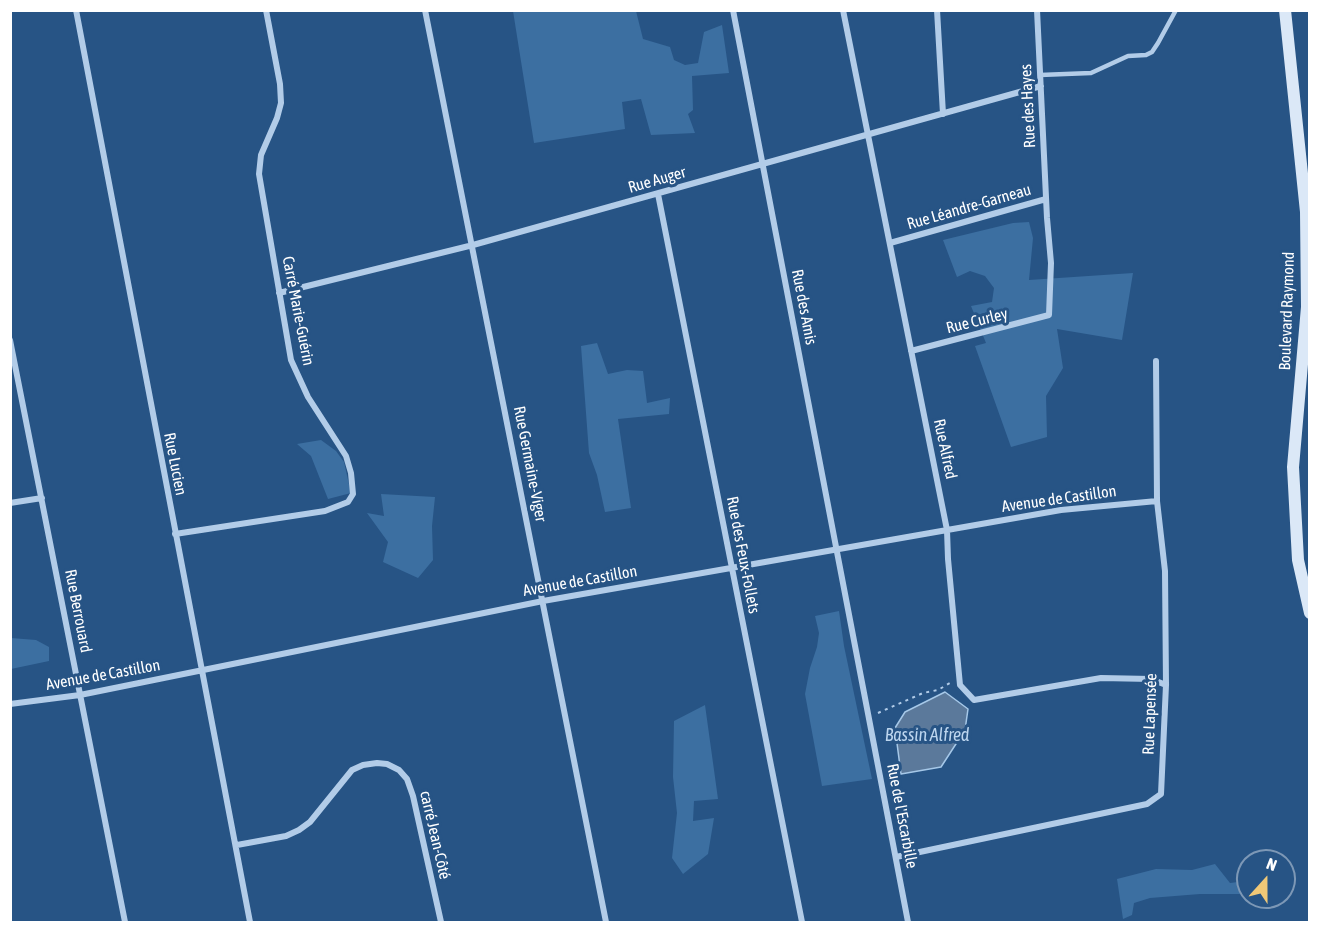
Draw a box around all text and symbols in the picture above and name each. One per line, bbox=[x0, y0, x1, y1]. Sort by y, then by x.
street label: Rue des Hayes bbox=[1016, 64, 1040, 148]
street label: Rue Auger bbox=[626, 163, 688, 197]
street label: Rue Léandre-Garneau bbox=[905, 180, 1033, 234]
street label: Boulevard Raymond bbox=[1275, 251, 1299, 371]
street label: Carré Marie-Guérin bbox=[278, 255, 318, 367]
street label: Rue des Amis bbox=[787, 268, 821, 346]
street label: Rue Curley bbox=[944, 304, 1010, 338]
street label: Rue Germaine-Viger bbox=[509, 405, 551, 523]
street label: Rue Alfred bbox=[929, 417, 961, 481]
street label: Rue Lucien bbox=[159, 431, 191, 497]
street label: Avenue de Castillon bbox=[1000, 481, 1118, 517]
street label: Rue des Feux-Follets bbox=[722, 495, 764, 615]
street label: Avenue de Castillon bbox=[521, 562, 639, 600]
street label: Rue Berrouard bbox=[61, 568, 95, 654]
street label: Avenue de Castillon bbox=[44, 656, 162, 694]
street label: Rue Lapensée bbox=[1139, 673, 1161, 755]
water label: Bassin Alfred bbox=[885, 724, 969, 746]
street label: Rue de l'Escarbille bbox=[882, 762, 922, 870]
street label: carré Jean-Côté bbox=[415, 789, 455, 881]
north arrow bbox=[1236, 849, 1296, 909]
text: N bbox=[1264, 854, 1279, 874]

